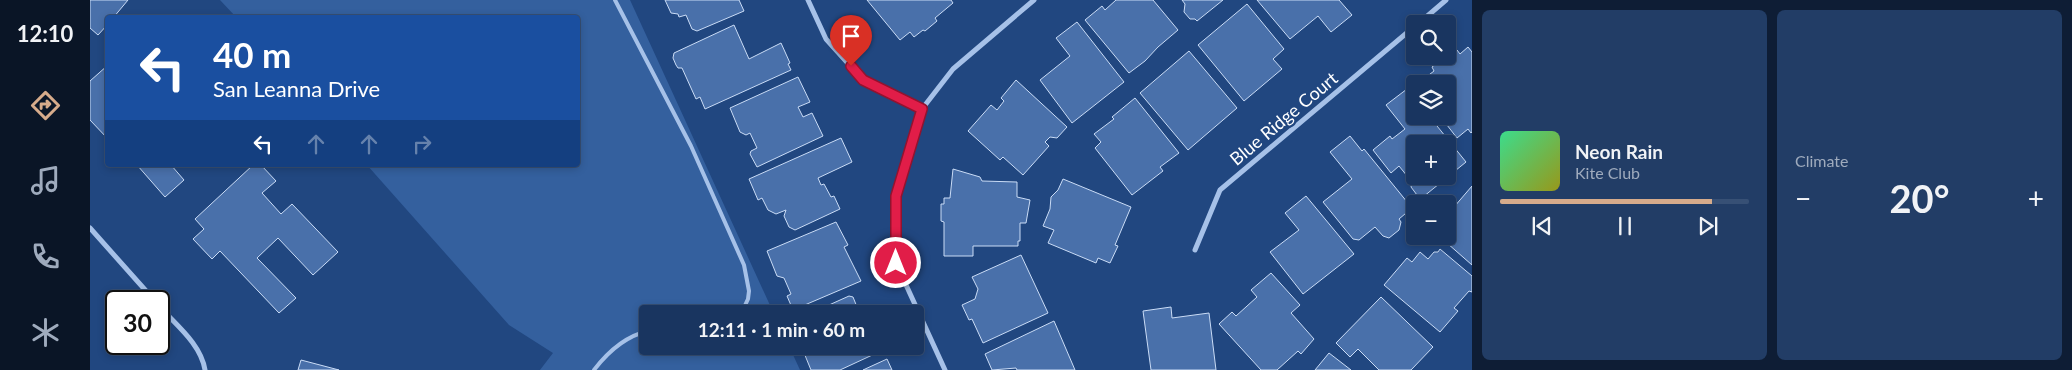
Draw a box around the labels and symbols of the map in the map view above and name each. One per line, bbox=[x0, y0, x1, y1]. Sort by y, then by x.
pin bbox=[830, 15, 872, 66]
street label: Blue Ridge Court bbox=[1225, 66, 1342, 170]
position arrow bbox=[869, 236, 921, 288]
speed limit sign: 30 bbox=[105, 290, 170, 355]

